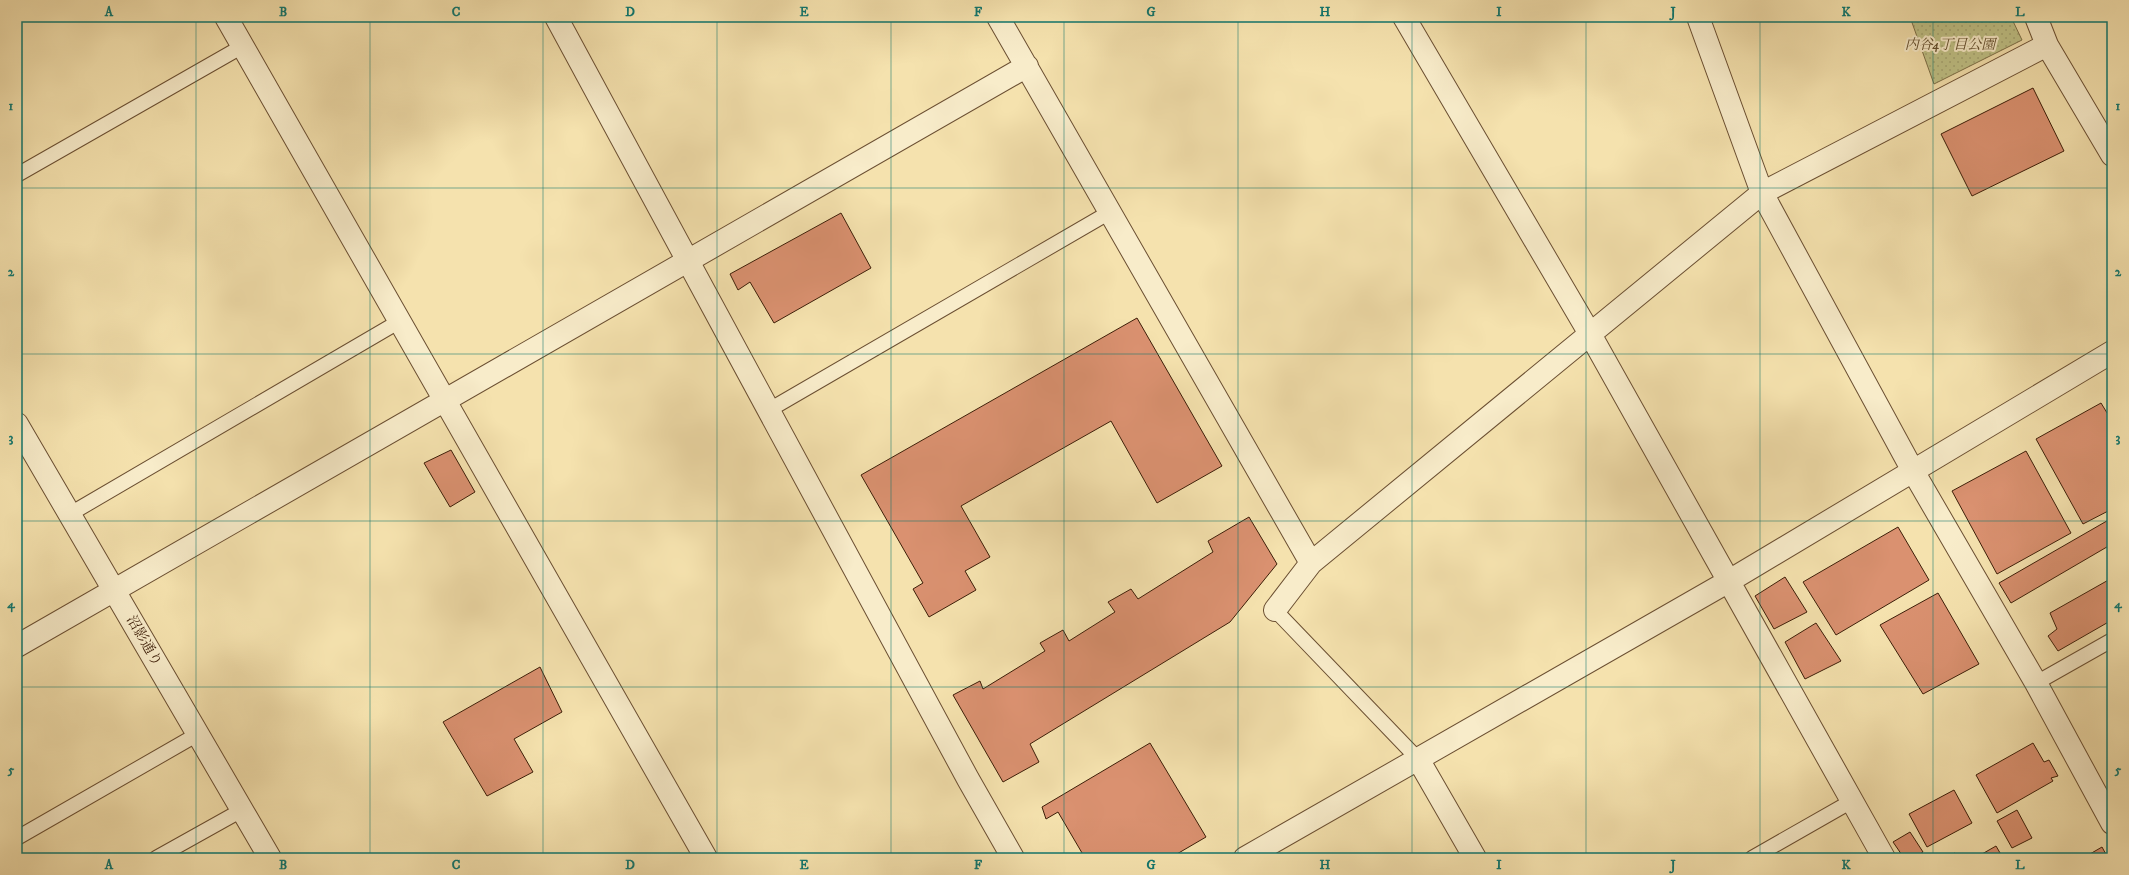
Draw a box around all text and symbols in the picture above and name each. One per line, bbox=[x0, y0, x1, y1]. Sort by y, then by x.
text: A bbox=[104, 4, 114, 20]
text: B bbox=[279, 4, 287, 20]
text: C bbox=[452, 4, 461, 20]
text: D bbox=[625, 4, 635, 20]
text: E bbox=[799, 4, 809, 20]
text: F bbox=[974, 4, 983, 20]
text: G bbox=[1146, 4, 1156, 20]
text: H bbox=[1320, 4, 1331, 20]
text: I bbox=[1496, 4, 1502, 20]
text: J bbox=[1668, 4, 1676, 21]
text: K bbox=[1841, 4, 1851, 20]
text: L bbox=[2015, 4, 2025, 20]
park label: 内谷4丁目公園 bbox=[1905, 36, 1997, 54]
text: 1 bbox=[9, 98, 14, 114]
text: 1 bbox=[2116, 98, 2121, 114]
text: 2 bbox=[8, 264, 15, 280]
text: 2 bbox=[2115, 264, 2122, 280]
text: 3 bbox=[9, 430, 14, 446]
text: 3 bbox=[2116, 430, 2121, 446]
text: 4 bbox=[6, 596, 15, 613]
text: 4 bbox=[2113, 596, 2122, 613]
street label: 沼影通り bbox=[122, 612, 166, 670]
text: 5 bbox=[7, 762, 15, 778]
text: 5 bbox=[2114, 762, 2122, 778]
text: A bbox=[104, 857, 114, 873]
text: B bbox=[279, 857, 287, 873]
text: C bbox=[452, 857, 461, 873]
text: D bbox=[625, 857, 635, 873]
text: E bbox=[799, 857, 809, 873]
text: F bbox=[974, 857, 983, 873]
text: G bbox=[1146, 857, 1156, 873]
text: H bbox=[1320, 857, 1331, 873]
text: I bbox=[1496, 857, 1502, 873]
text: J bbox=[1668, 857, 1676, 874]
text: K bbox=[1841, 857, 1851, 873]
text: L bbox=[2015, 857, 2025, 873]

